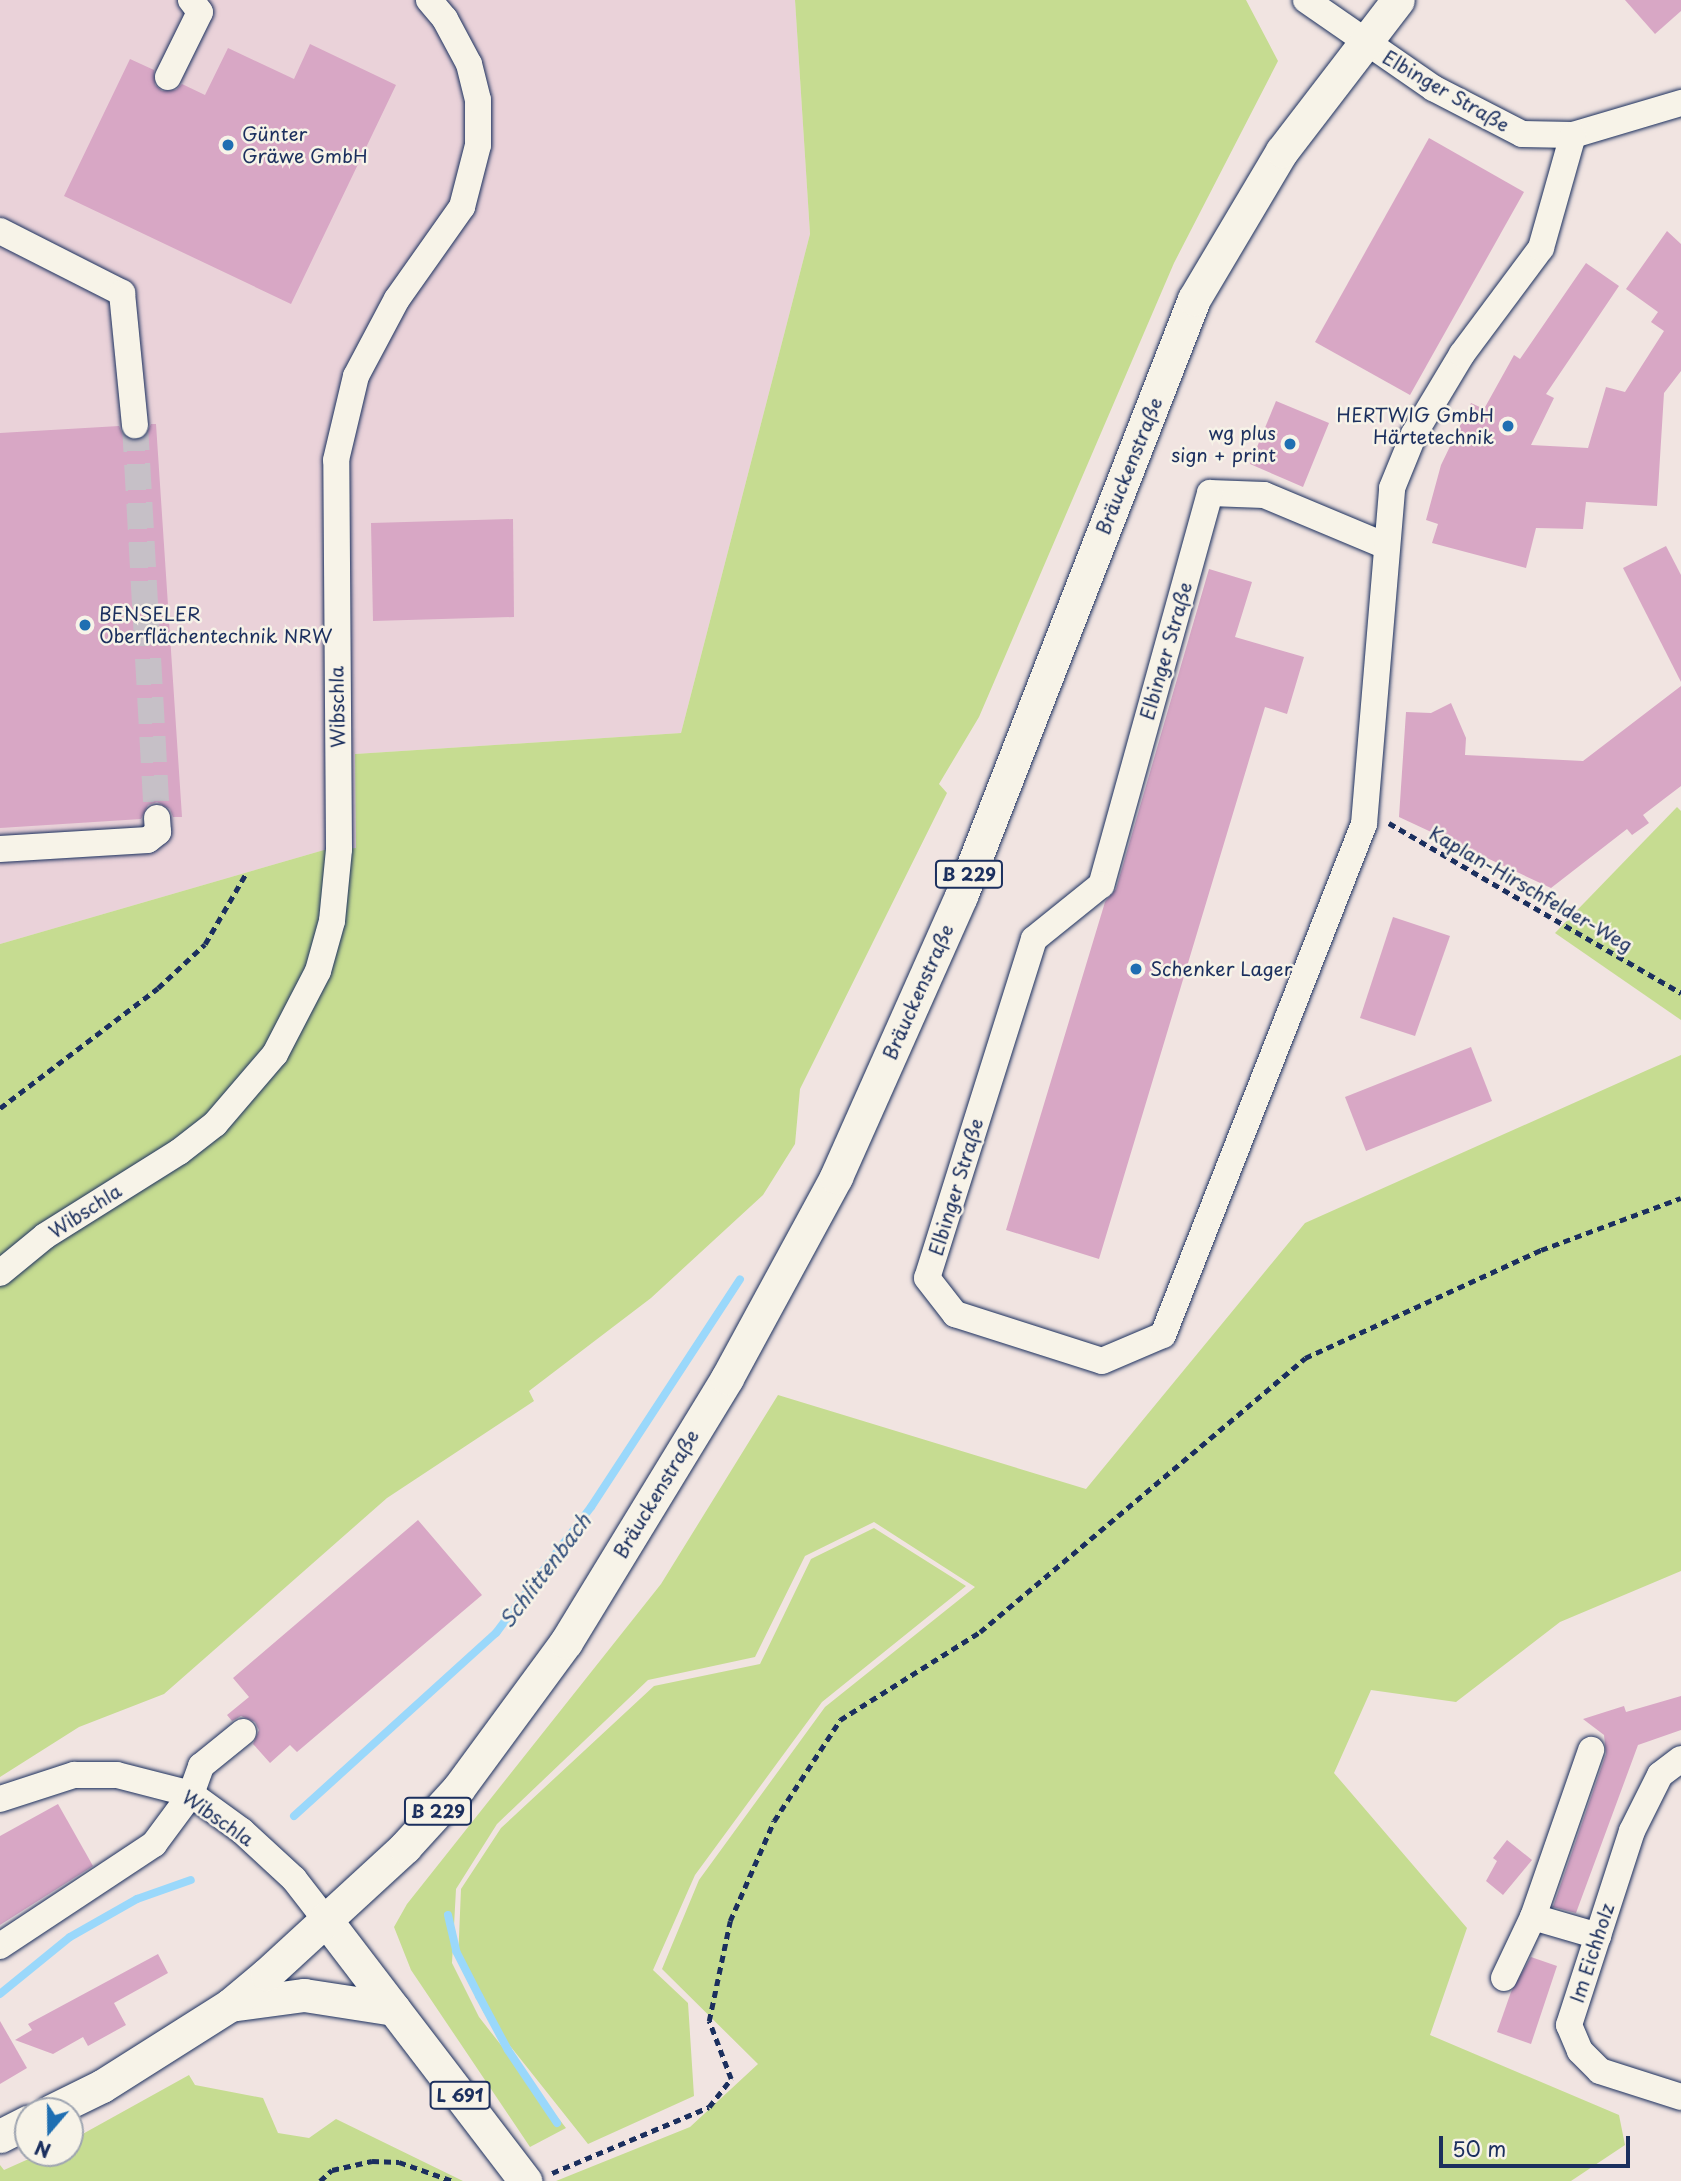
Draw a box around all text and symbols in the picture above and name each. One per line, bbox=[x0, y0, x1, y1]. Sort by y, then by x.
street label: Elbinger Straße bbox=[1378, 45, 1514, 137]
place label: Günter Gräwe GmbH bbox=[242, 123, 366, 167]
marker: Günter Gräwe GmbH bbox=[220, 137, 236, 153]
street label: Bräuckenstraße bbox=[1091, 394, 1167, 538]
place label: HERTWIG GmbH Härtetechnik bbox=[1338, 404, 1494, 448]
marker: HERTWIG GmbH Härtetechnik bbox=[1500, 418, 1516, 434]
place label: wg plus sign + print bbox=[1170, 422, 1276, 466]
marker: wg plus sign + print bbox=[1282, 436, 1298, 452]
street label: Elbinger Straße bbox=[1135, 579, 1197, 723]
place label: BENSELER Oberflächentechnik NRW bbox=[99, 603, 332, 647]
marker: BENSELER Oberflächentechnik NRW bbox=[77, 617, 93, 633]
street label: Wibschla bbox=[325, 666, 349, 748]
street label: Kaplan-Hirschfelder-Weg bbox=[1425, 821, 1637, 957]
road number: B 229 bbox=[934, 860, 1004, 888]
street label: Bräuckenstraße bbox=[878, 921, 958, 1063]
place label: Schenker Lager bbox=[1150, 958, 1293, 980]
marker: Schenker Lager bbox=[1128, 961, 1144, 977]
street label: Elbinger Straße bbox=[924, 1115, 988, 1259]
street label: Wibschla bbox=[44, 1179, 126, 1243]
street label: Bräuckenstraße bbox=[609, 1426, 703, 1562]
water label: Schlittenbach bbox=[493, 1508, 595, 1632]
street label: Wibschla bbox=[178, 1785, 258, 1851]
road number: B 229 bbox=[403, 1797, 473, 1826]
street label: Im Eichholz bbox=[1565, 1900, 1619, 2006]
road number: L 691 bbox=[428, 2080, 491, 2110]
north arrow bbox=[14, 2097, 84, 2167]
scale bar bbox=[1443, 2122, 1634, 2166]
text: 50 m bbox=[1452, 2132, 1506, 2164]
text: N bbox=[31, 2134, 54, 2166]

